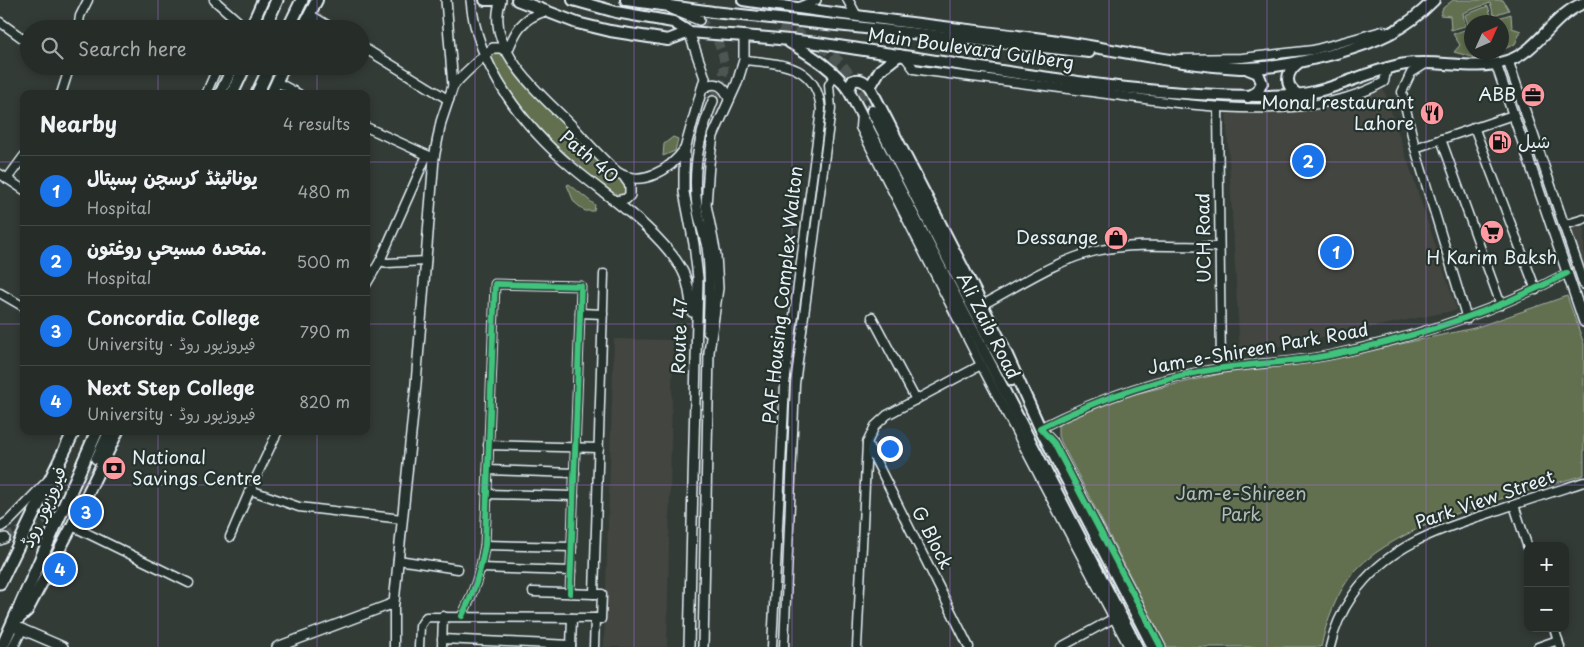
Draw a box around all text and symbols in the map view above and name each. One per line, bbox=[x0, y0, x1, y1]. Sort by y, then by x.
north arrow bbox=[1464, 15, 1509, 60]
search box bbox=[20, 20, 370, 75]
street label: Main Boulevard Gulberg bbox=[866, 20, 1076, 75]
icon: search bbox=[38, 34, 66, 62]
text: Search here bbox=[78, 34, 187, 62]
place label: ABB bbox=[1478, 80, 1516, 107]
office icon: ABB bbox=[1520, 82, 1546, 108]
place label: Monal restaurant Lahore bbox=[1262, 88, 1414, 136]
restaurant icon: Monal restaurant Lahore bbox=[1419, 100, 1445, 126]
text: Nearby bbox=[40, 107, 117, 139]
text: 4 results bbox=[283, 111, 350, 135]
street label: Path 40 bbox=[555, 123, 625, 189]
place label: شیل bbox=[1518, 127, 1550, 154]
fuel station icon: شیل bbox=[1487, 129, 1513, 155]
pin: 2 bbox=[1292, 142, 1324, 180]
text: یونائیٹڈ کرسچن ہسپتال bbox=[87, 163, 258, 191]
street label: PAF Housing Complex Walton bbox=[755, 165, 808, 425]
text: 1 bbox=[52, 179, 60, 203]
text: 480 m bbox=[298, 179, 350, 203]
street label: UCH Road bbox=[1188, 193, 1217, 283]
text: Hospital bbox=[87, 195, 151, 219]
supermarket icon: H Karim Baksh bbox=[1479, 219, 1505, 245]
place label: Dessange bbox=[1016, 223, 1098, 250]
shop icon: Dessange bbox=[1103, 225, 1129, 251]
text: متحده مسیحي روغتون. bbox=[87, 233, 267, 261]
pin: 1 bbox=[1320, 233, 1352, 271]
place label: H Karim Baksh bbox=[1427, 243, 1557, 270]
text: 2 bbox=[50, 249, 62, 273]
text: 500 m bbox=[297, 249, 350, 273]
text: Hospital bbox=[87, 265, 151, 289]
street label: Ali Zaib Road bbox=[951, 267, 1028, 383]
street label: Route 47 bbox=[664, 297, 693, 375]
text: Concordia College bbox=[87, 303, 260, 331]
street label: Jam-e-Shireen Park Road bbox=[1145, 315, 1370, 380]
text: 3 bbox=[51, 319, 61, 343]
text: 790 m bbox=[300, 319, 350, 343]
text: University · فیروزپور روڈ bbox=[87, 331, 256, 355]
text: Next Step College bbox=[87, 373, 255, 401]
text: 4 bbox=[51, 389, 61, 413]
text: 820 m bbox=[299, 389, 350, 413]
text: University · فیروزپور روڈ bbox=[87, 401, 256, 425]
your location bbox=[877, 436, 903, 462]
place label: National Savings Centre bbox=[132, 443, 262, 491]
bank icon: National Savings Centre bbox=[101, 455, 127, 481]
street label: فیروزپور روڈ bbox=[13, 461, 73, 551]
street label: Park View Street bbox=[1411, 462, 1558, 535]
park label: Jam-e-Shireen Park bbox=[1175, 479, 1307, 527]
pin: 3 bbox=[70, 493, 102, 531]
street label: G Block bbox=[906, 501, 961, 574]
map controls bbox=[1524, 542, 1569, 632]
button: + bbox=[1524, 542, 1569, 587]
pin: 4 bbox=[44, 550, 76, 588]
button: − bbox=[1524, 587, 1569, 632]

